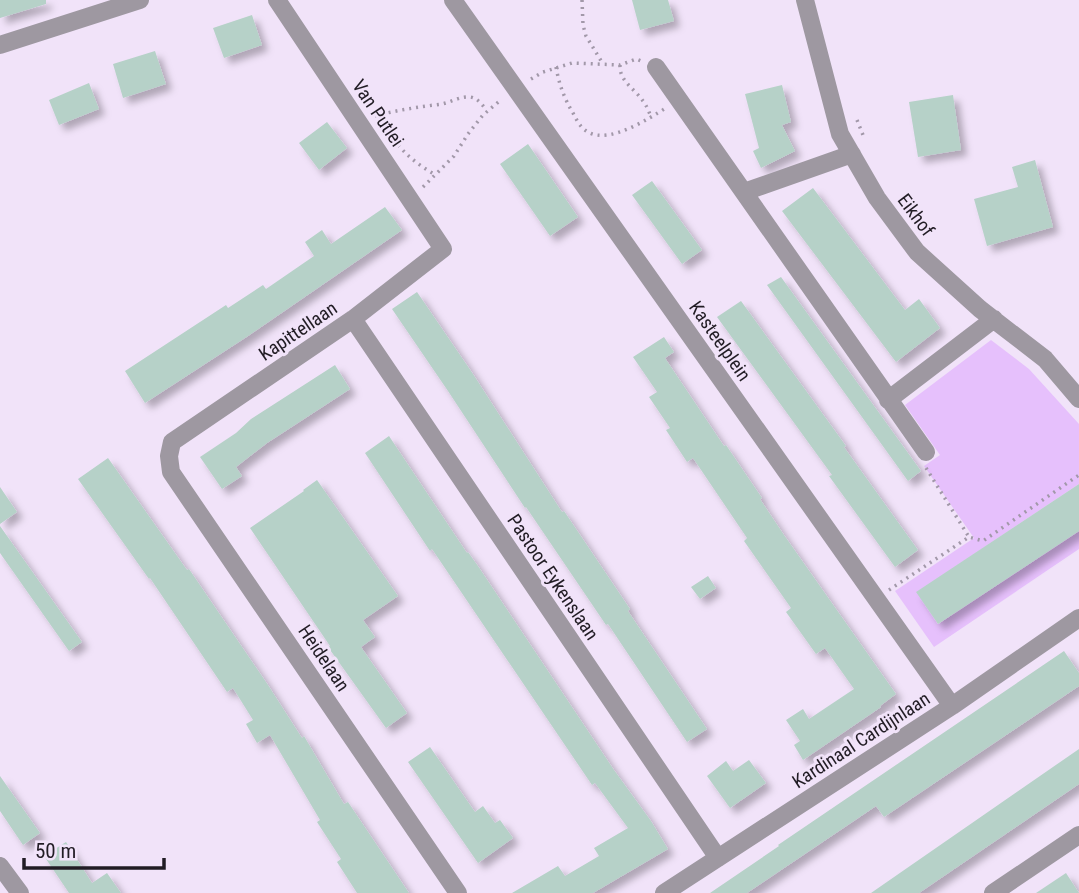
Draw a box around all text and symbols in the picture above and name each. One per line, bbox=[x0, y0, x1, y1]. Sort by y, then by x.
street label: Van Putlei bbox=[347, 75, 409, 151]
street label: Eikhof bbox=[893, 189, 939, 241]
street label: Kapittellaan bbox=[254, 296, 342, 366]
street label: Kasteelplein bbox=[684, 297, 756, 385]
street label: Pastoor Eykenslaan bbox=[502, 510, 604, 644]
street label: Heidelaan bbox=[293, 620, 355, 696]
street label: Kardinaal Cardijnlaan bbox=[788, 687, 934, 793]
scale bar bbox=[24, 826, 164, 870]
text: 50 m bbox=[35, 839, 76, 863]

